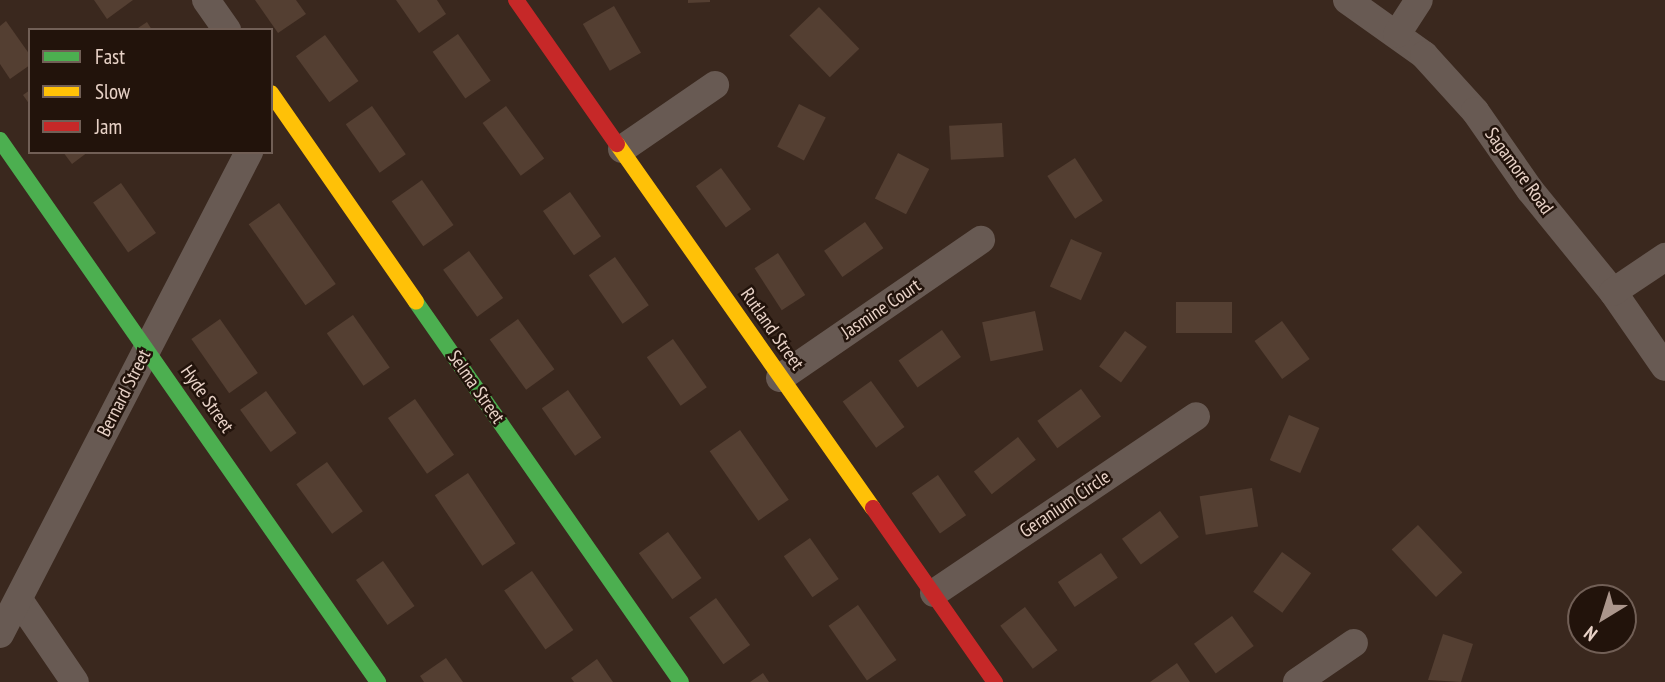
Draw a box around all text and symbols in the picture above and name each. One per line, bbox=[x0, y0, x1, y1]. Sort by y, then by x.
legend bbox=[28, 28, 273, 154]
text: Fast bbox=[95, 43, 125, 70]
text: Slow bbox=[95, 78, 130, 105]
text: Jam bbox=[95, 113, 122, 140]
street label: Sagamore Road bbox=[1480, 123, 1558, 219]
street label: Jasmine Court bbox=[837, 274, 925, 344]
street label: Rutland Street bbox=[736, 284, 808, 374]
street label: Bernard Street bbox=[92, 346, 156, 440]
street label: Selma Street bbox=[443, 346, 509, 428]
street label: Hyde Street bbox=[176, 361, 238, 437]
street label: Geranium Circle bbox=[1015, 465, 1115, 543]
north arrow bbox=[1567, 584, 1637, 654]
text: N bbox=[1579, 621, 1602, 647]

